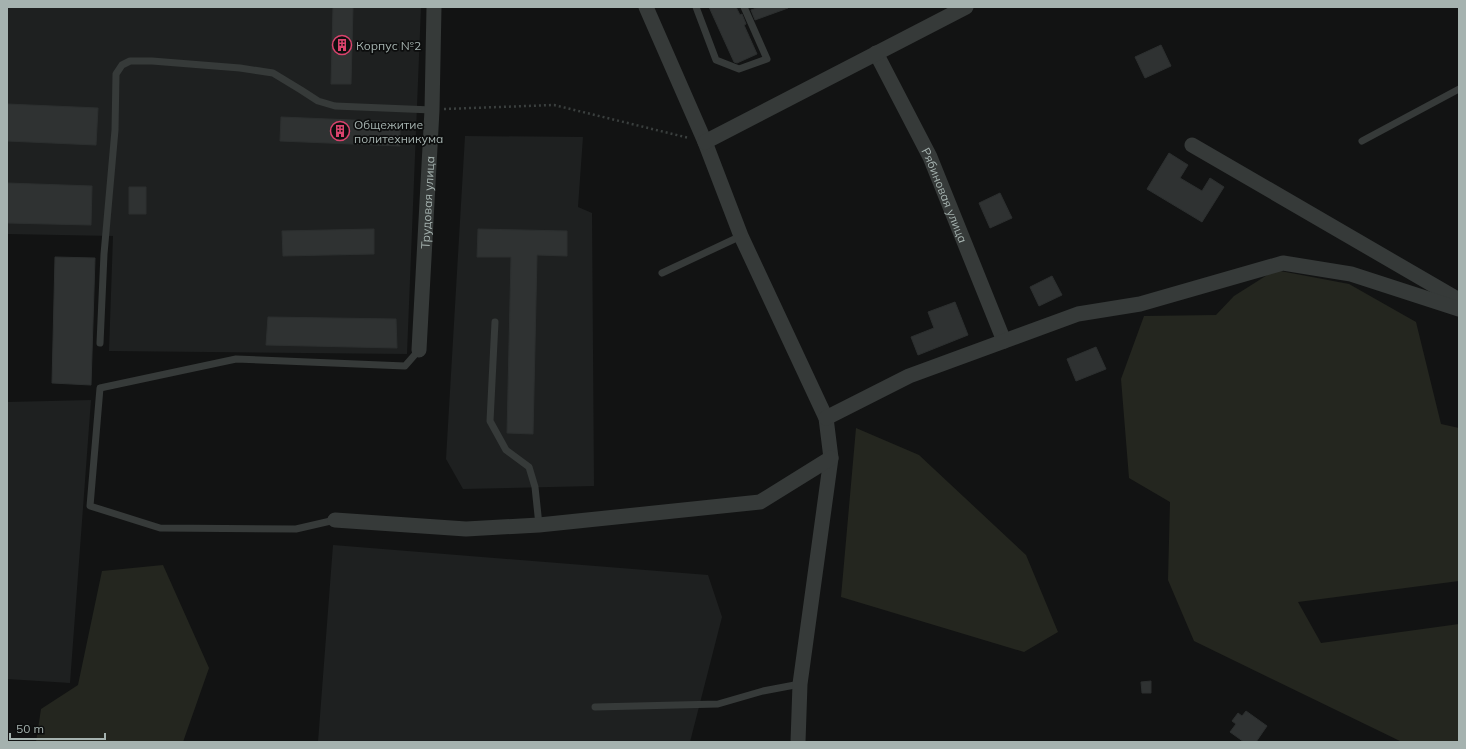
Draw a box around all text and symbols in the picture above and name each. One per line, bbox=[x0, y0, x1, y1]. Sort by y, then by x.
building icon: Корпус №2 bbox=[331, 34, 353, 56]
place label: Корпус №2 bbox=[356, 38, 421, 53]
place label: Общежитие политехникума bbox=[354, 117, 443, 146]
building icon: Общежитие политехникума bbox=[329, 120, 351, 142]
street label: Рябиновая улица bbox=[919, 145, 971, 245]
street label: Трудовая улица bbox=[417, 155, 437, 249]
scale bar bbox=[10, 715, 105, 741]
text: 50 m bbox=[16, 721, 44, 736]

